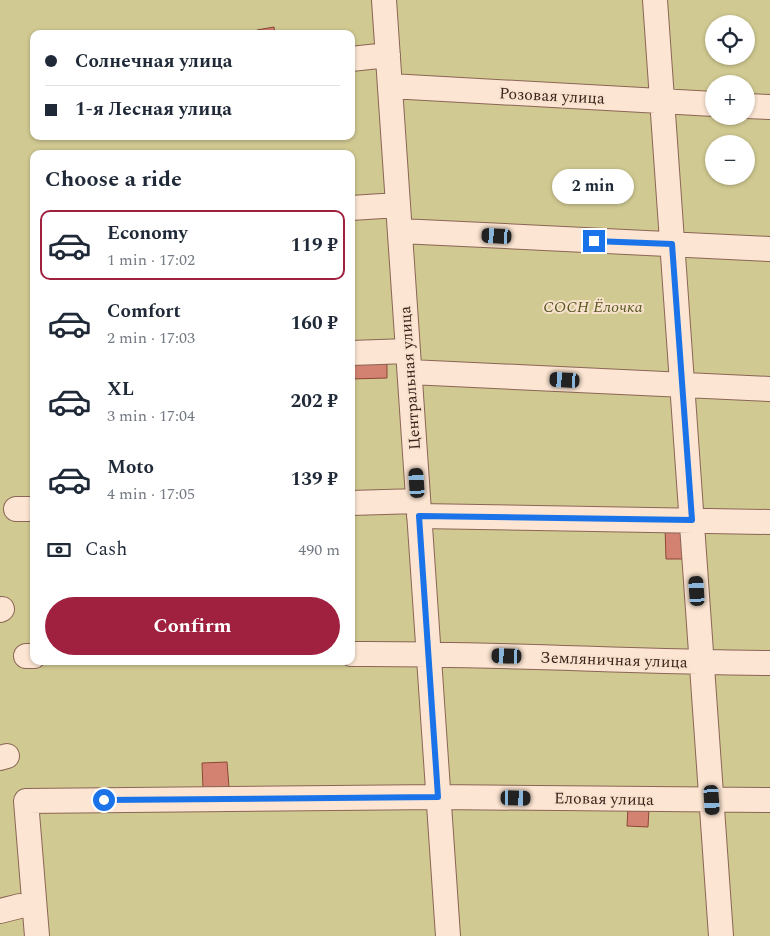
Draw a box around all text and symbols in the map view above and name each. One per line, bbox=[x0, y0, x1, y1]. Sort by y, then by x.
map controls bbox=[705, 15, 755, 185]
button: locate bbox=[705, 15, 755, 65]
text: Солнечная улица bbox=[75, 47, 233, 76]
button: + bbox=[705, 75, 755, 125]
street label: Розовая улица bbox=[499, 81, 606, 111]
text: 1-я Лесная улица bbox=[75, 95, 232, 124]
button: − bbox=[705, 135, 755, 185]
text: Choose a ride bbox=[45, 163, 182, 196]
callout: 2 min bbox=[553, 168, 635, 204]
text: 2 min bbox=[572, 174, 614, 198]
text: Economy bbox=[107, 219, 188, 248]
icon: car bbox=[47, 223, 92, 268]
car bbox=[481, 228, 512, 244]
route end bbox=[583, 230, 605, 252]
text: 119 ₽ bbox=[291, 231, 338, 260]
text: 1 min · 17:02 bbox=[107, 248, 195, 272]
park label: СОСН Ёлочка bbox=[543, 295, 643, 319]
text: Comfort bbox=[107, 297, 181, 326]
icon: car bbox=[47, 301, 92, 346]
street label: Центральная улица bbox=[393, 305, 427, 451]
text: 160 ₽ bbox=[291, 309, 338, 338]
text: 2 min · 17:03 bbox=[107, 326, 195, 350]
car bbox=[549, 372, 580, 388]
text: XL bbox=[107, 375, 134, 404]
icon: car bbox=[47, 379, 92, 424]
text: 202 ₽ bbox=[291, 387, 338, 416]
text: 3 min · 17:04 bbox=[107, 404, 195, 428]
text: Moto bbox=[107, 453, 154, 482]
icon: car bbox=[47, 457, 92, 502]
text: 139 ₽ bbox=[291, 465, 338, 494]
car bbox=[408, 468, 425, 498]
text: 4 min · 17:05 bbox=[107, 482, 195, 506]
text: Cash bbox=[85, 535, 127, 564]
icon: cash bbox=[45, 536, 73, 564]
text: 490 m bbox=[298, 538, 340, 562]
car bbox=[688, 576, 705, 606]
button: Confirm bbox=[45, 597, 340, 655]
street label: Земляничная улица bbox=[540, 645, 688, 675]
car bbox=[491, 648, 522, 664]
car bbox=[703, 785, 720, 815]
street label: Еловая улица bbox=[554, 786, 654, 812]
route start bbox=[93, 789, 115, 811]
car bbox=[500, 790, 531, 806]

